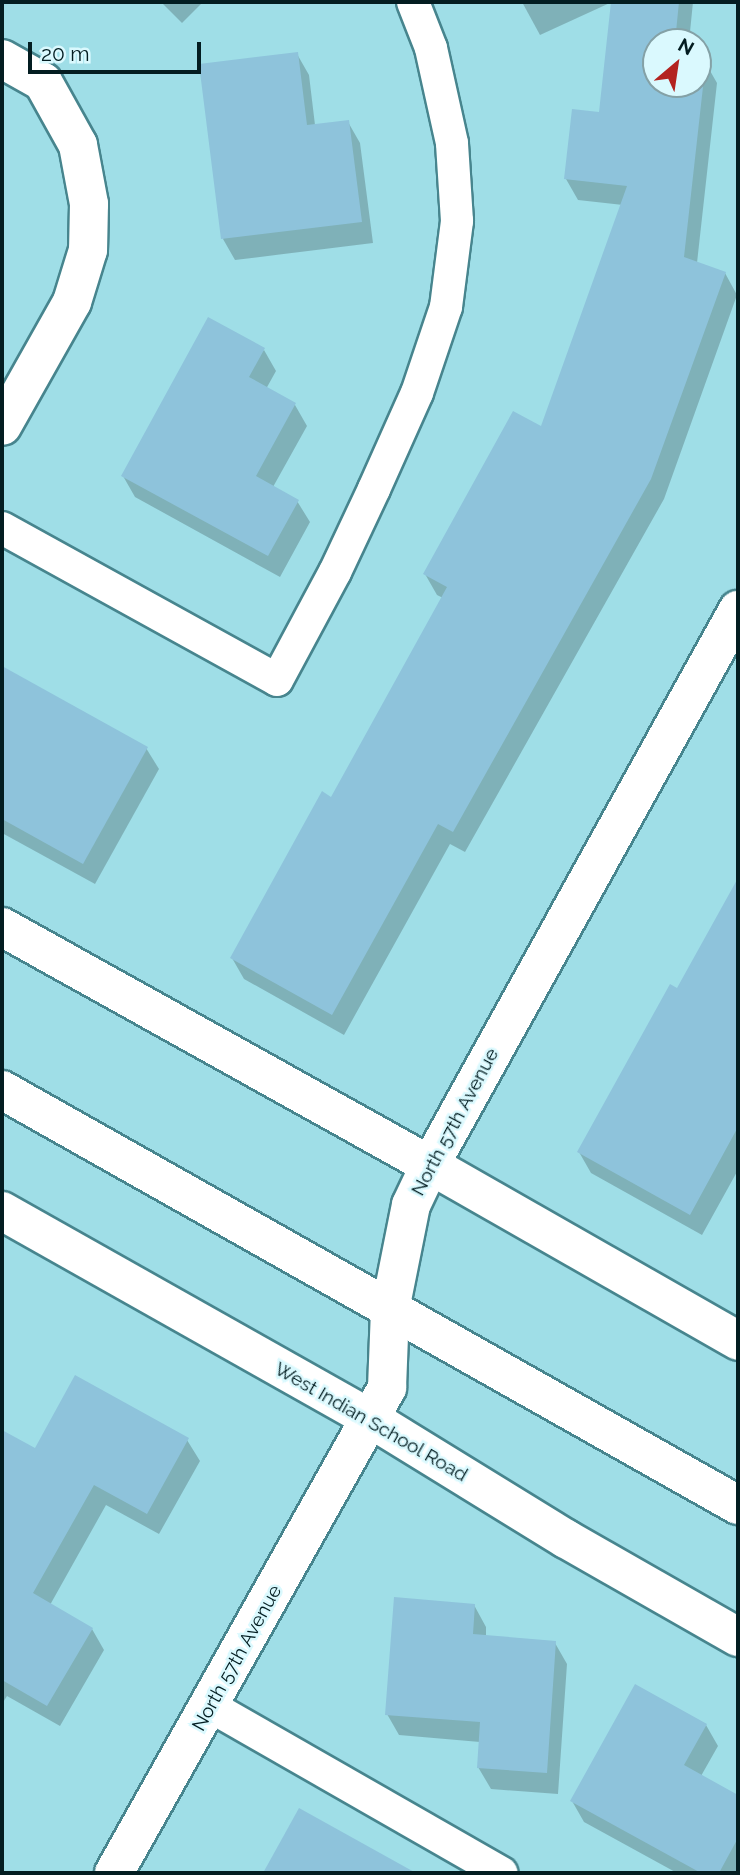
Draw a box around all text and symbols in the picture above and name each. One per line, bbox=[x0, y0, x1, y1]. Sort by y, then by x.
scale bar bbox=[32, 28, 205, 72]
north arrow bbox=[642, 28, 712, 98]
text: N bbox=[675, 33, 698, 60]
text: 20 m bbox=[41, 41, 89, 66]
street label: North 57th Avenue bbox=[406, 1044, 504, 1200]
street label: West Indian School Road bbox=[270, 1357, 472, 1487]
street label: North 57th Avenue bbox=[187, 1581, 287, 1735]

